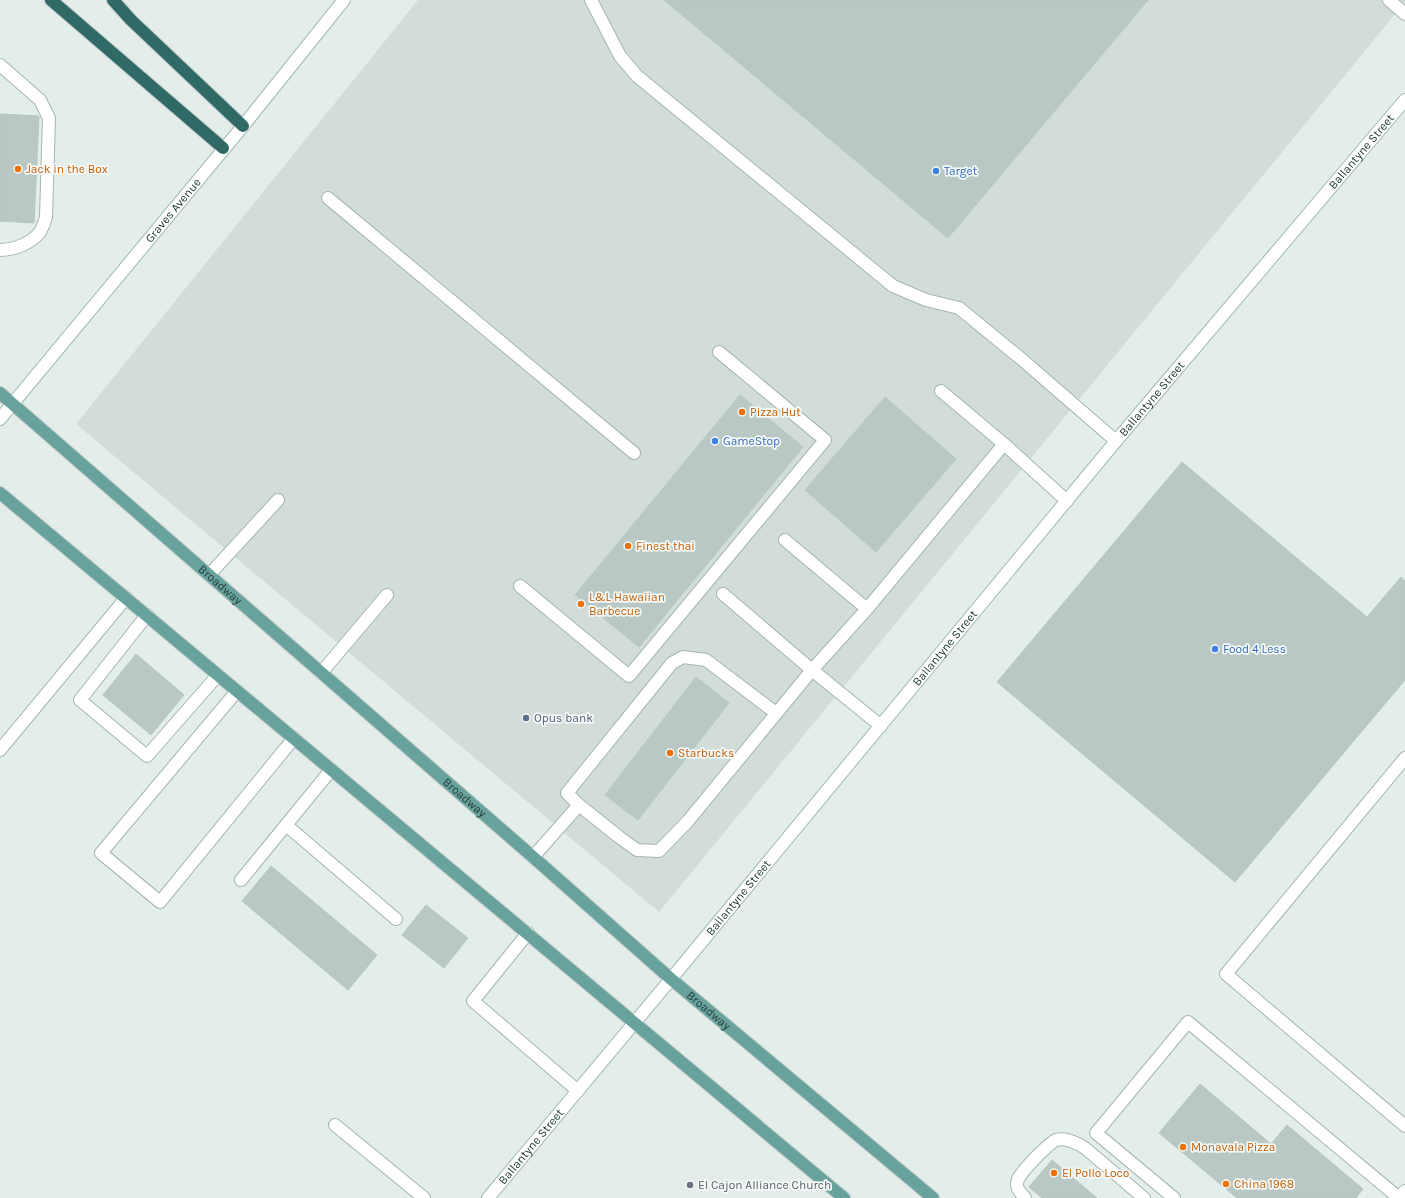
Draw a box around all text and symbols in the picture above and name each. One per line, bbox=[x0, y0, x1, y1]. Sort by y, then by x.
street label: Ballantyne Street bbox=[1326, 111, 1397, 192]
place label: Jack in the Box bbox=[26, 162, 108, 176]
marker: Jack in the Box bbox=[13, 164, 23, 174]
place label: Target bbox=[944, 164, 978, 178]
marker: Target bbox=[931, 166, 941, 176]
street label: Graves Avenue bbox=[142, 175, 204, 246]
street label: Ballantyne Street bbox=[1116, 358, 1188, 439]
place label: Pizza Hut bbox=[750, 405, 801, 419]
marker: Pizza Hut bbox=[737, 407, 747, 417]
place label: GameStop bbox=[723, 434, 780, 448]
marker: GameStop bbox=[710, 436, 720, 446]
place label: Finest thai bbox=[636, 539, 695, 553]
marker: Finest thai bbox=[623, 541, 633, 551]
street label: Broadway bbox=[196, 562, 245, 608]
place label: L&L Hawaiian Barbecue bbox=[589, 590, 665, 618]
marker: L&L Hawaiian Barbecue bbox=[576, 599, 586, 609]
street label: Ballantyne Street bbox=[909, 607, 980, 689]
place label: Food 4 Less bbox=[1223, 642, 1286, 656]
marker: Food 4 Less bbox=[1210, 644, 1220, 654]
place label: Opus bank bbox=[534, 711, 593, 725]
marker: Opus bank bbox=[521, 713, 531, 723]
place label: Starbucks bbox=[678, 746, 734, 760]
marker: Starbucks bbox=[665, 748, 675, 758]
street label: Broadway bbox=[440, 775, 490, 820]
street label: Ballantyne Street bbox=[703, 857, 774, 938]
street label: Broadway bbox=[684, 988, 734, 1033]
street label: Ballantyne Street bbox=[495, 1106, 567, 1187]
place label: Monavala Pizza bbox=[1191, 1140, 1275, 1154]
marker: Monavala Pizza bbox=[1178, 1142, 1188, 1152]
place label: El Pollo Loco bbox=[1062, 1166, 1129, 1180]
marker: El Pollo Loco bbox=[1049, 1168, 1059, 1178]
place label: China 1968 bbox=[1234, 1177, 1294, 1191]
place label: El Cajon Alliance Church bbox=[698, 1178, 831, 1192]
marker: China 1968 bbox=[1221, 1179, 1231, 1189]
marker: El Cajon Alliance Church bbox=[685, 1180, 695, 1190]

